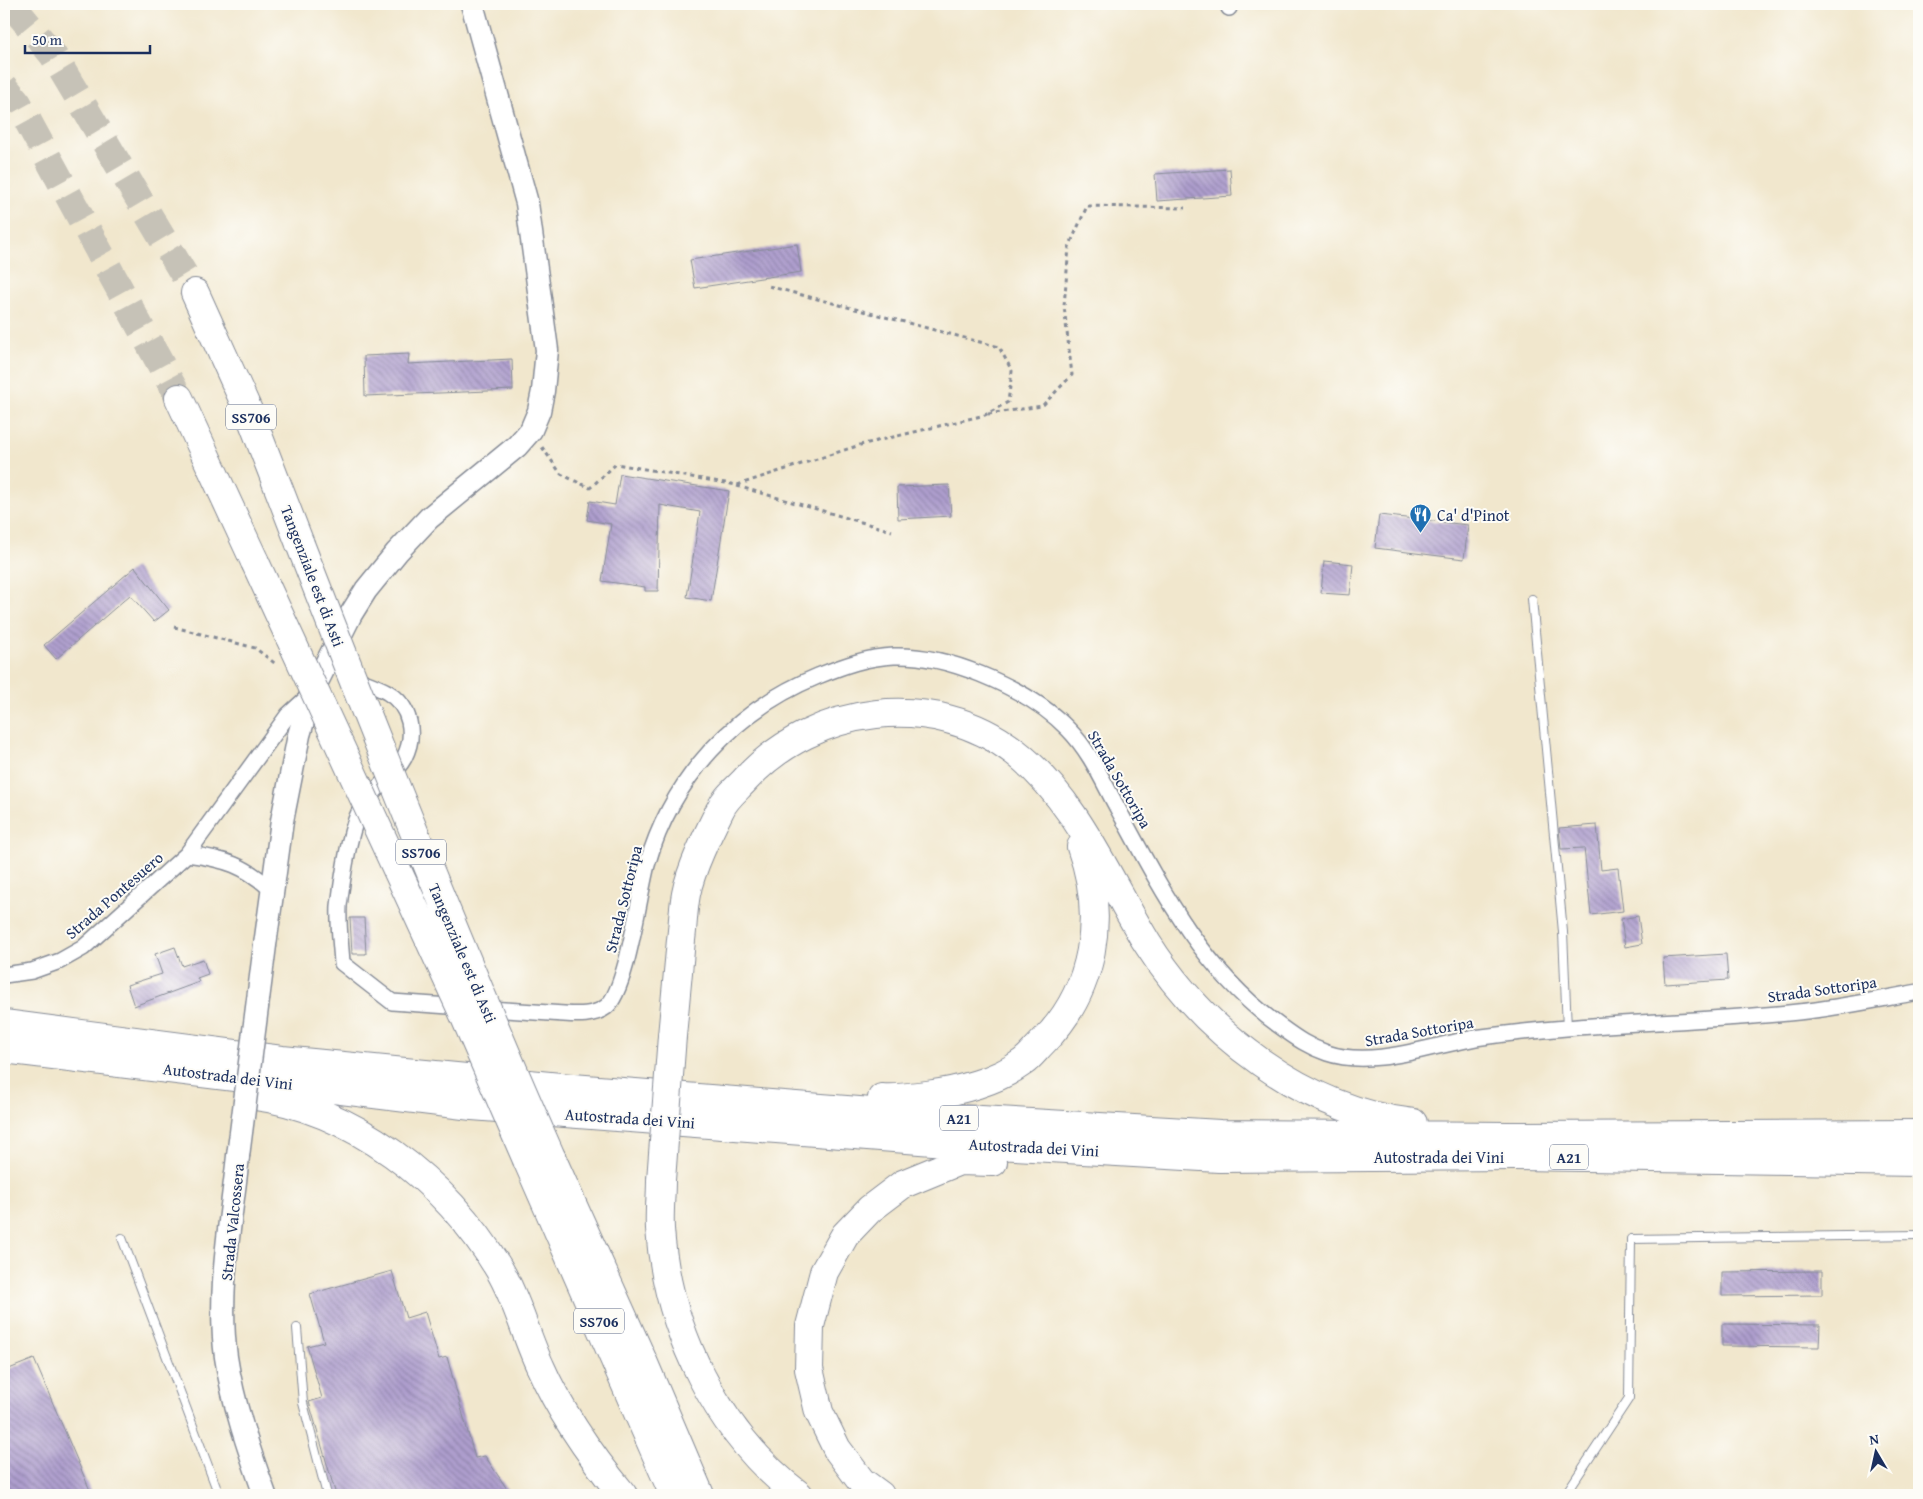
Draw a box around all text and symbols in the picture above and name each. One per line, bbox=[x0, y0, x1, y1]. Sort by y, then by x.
scale bar bbox=[25, 22, 150, 54]
text: 50 m bbox=[32, 29, 63, 50]
road number: SS706 bbox=[226, 404, 276, 430]
street label: Tangenziale est di Asti bbox=[275, 502, 351, 651]
restaurant icon: Ca' d'Pinot bbox=[1409, 503, 1433, 534]
place label: Ca' d'Pinot bbox=[1437, 503, 1510, 527]
street label: Strada Sottoripa bbox=[1082, 725, 1158, 833]
road number: SS706 bbox=[396, 840, 446, 864]
street label: Strada Sottoripa bbox=[598, 842, 648, 955]
street label: Strada Pontesuero bbox=[60, 846, 168, 944]
street label: Tangenziale est di Asti bbox=[423, 879, 503, 1027]
street label: Strada Sottoripa bbox=[1766, 969, 1878, 1009]
street label: Strada Sottoripa bbox=[1363, 1010, 1476, 1052]
street label: Autostrada dei Vini bbox=[162, 1056, 295, 1096]
street label: Autostrada dei Vini bbox=[564, 1101, 696, 1135]
road number: A21 bbox=[940, 1106, 978, 1130]
street label: Autostrada dei Vini bbox=[968, 1132, 1100, 1162]
road number: A21 bbox=[1550, 1144, 1588, 1170]
street label: Autostrada dei Vini bbox=[1374, 1145, 1505, 1169]
street label: Strada Valcossera bbox=[214, 1162, 250, 1282]
road number: SS706 bbox=[574, 1308, 624, 1334]
north arrow bbox=[1850, 1426, 1900, 1476]
text: N bbox=[1868, 1428, 1881, 1450]

